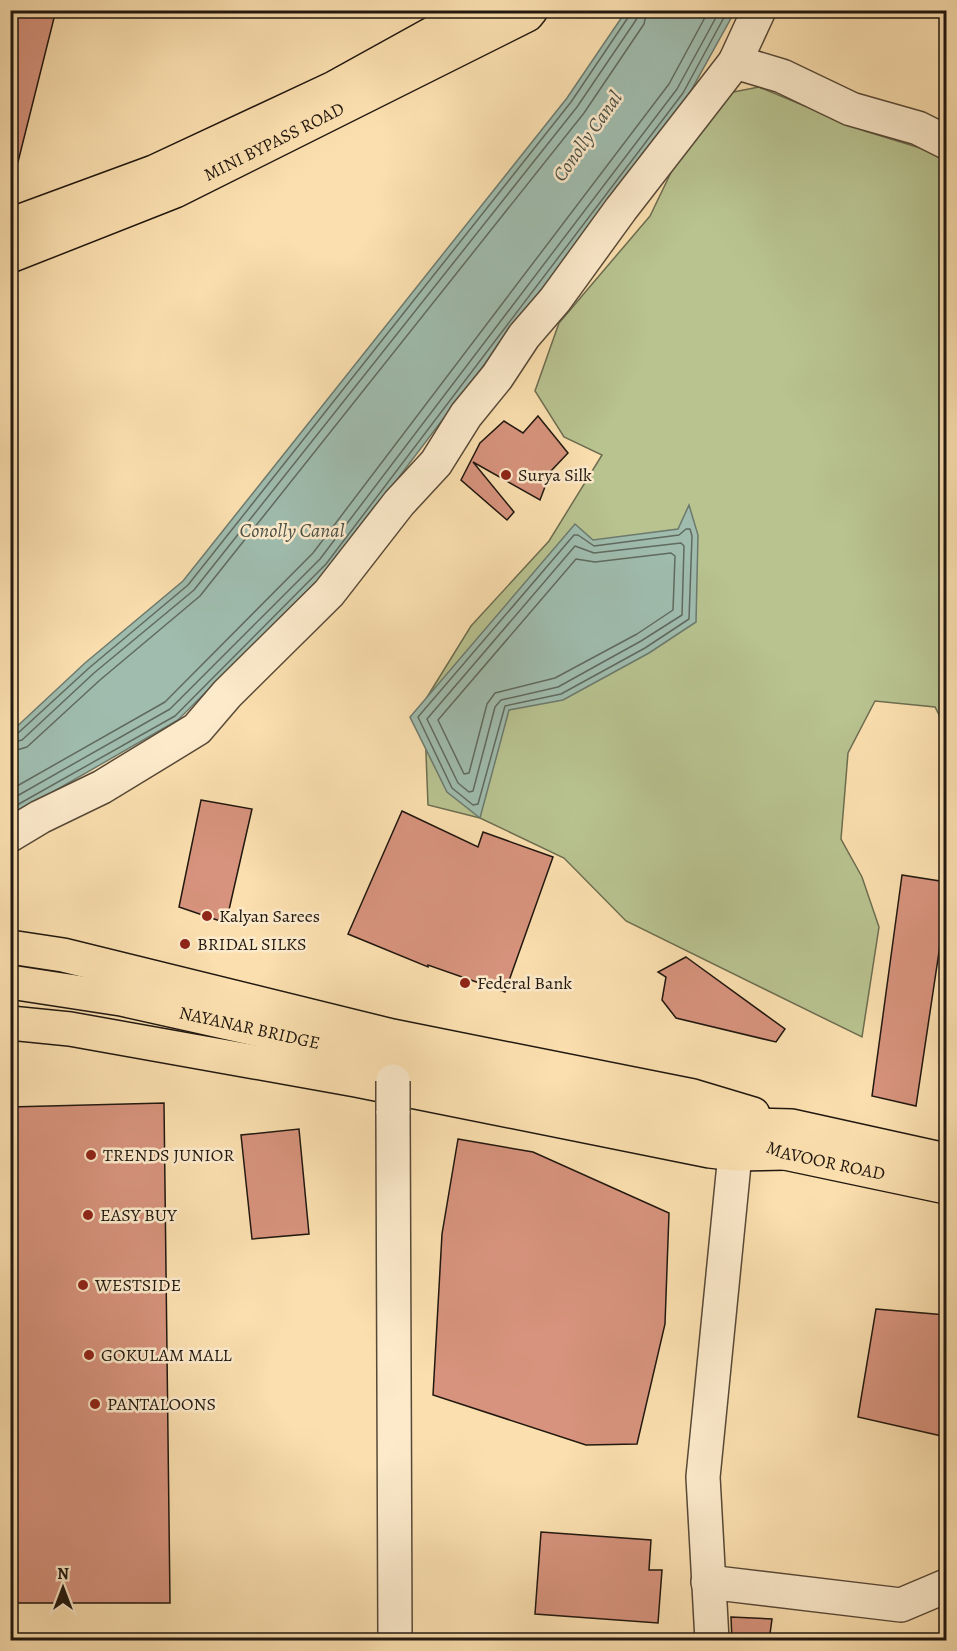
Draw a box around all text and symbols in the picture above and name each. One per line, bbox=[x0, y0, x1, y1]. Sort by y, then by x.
water label: Conolly Canal bbox=[546, 86, 629, 187]
street label: MINI BYPASS ROAD bbox=[200, 96, 348, 187]
place label: Surya Silk bbox=[518, 463, 592, 487]
marker: Surya Silk bbox=[499, 468, 513, 482]
water label: Conolly Canal bbox=[240, 517, 344, 544]
place label: Kalyan Sarees bbox=[219, 904, 320, 928]
marker: Kalyan Sarees bbox=[200, 909, 214, 923]
place label: BRIDAL SILKS bbox=[197, 932, 307, 956]
marker: BRIDAL SILKS bbox=[178, 937, 192, 951]
place label: Federal Bank bbox=[477, 971, 572, 995]
marker: Federal Bank bbox=[458, 976, 472, 990]
street label: NAYANAR BRIDGE bbox=[177, 1000, 322, 1055]
street label: MAVOOR ROAD bbox=[763, 1135, 887, 1186]
place label: TRENDS JUNIOR bbox=[103, 1143, 234, 1167]
marker: TRENDS JUNIOR bbox=[84, 1148, 98, 1162]
place label: EASY BUY bbox=[100, 1203, 178, 1227]
marker: EASY BUY bbox=[81, 1208, 95, 1222]
place label: WESTSIDE bbox=[94, 1273, 181, 1297]
marker: WESTSIDE bbox=[76, 1278, 90, 1292]
place label: GOKULAM MALL bbox=[101, 1343, 232, 1367]
marker: GOKULAM MALL bbox=[82, 1348, 96, 1362]
place label: PANTALOONS bbox=[107, 1392, 216, 1416]
marker: PANTALOONS bbox=[88, 1397, 102, 1411]
north arrow bbox=[33, 1558, 93, 1618]
text: N bbox=[57, 1563, 69, 1585]

